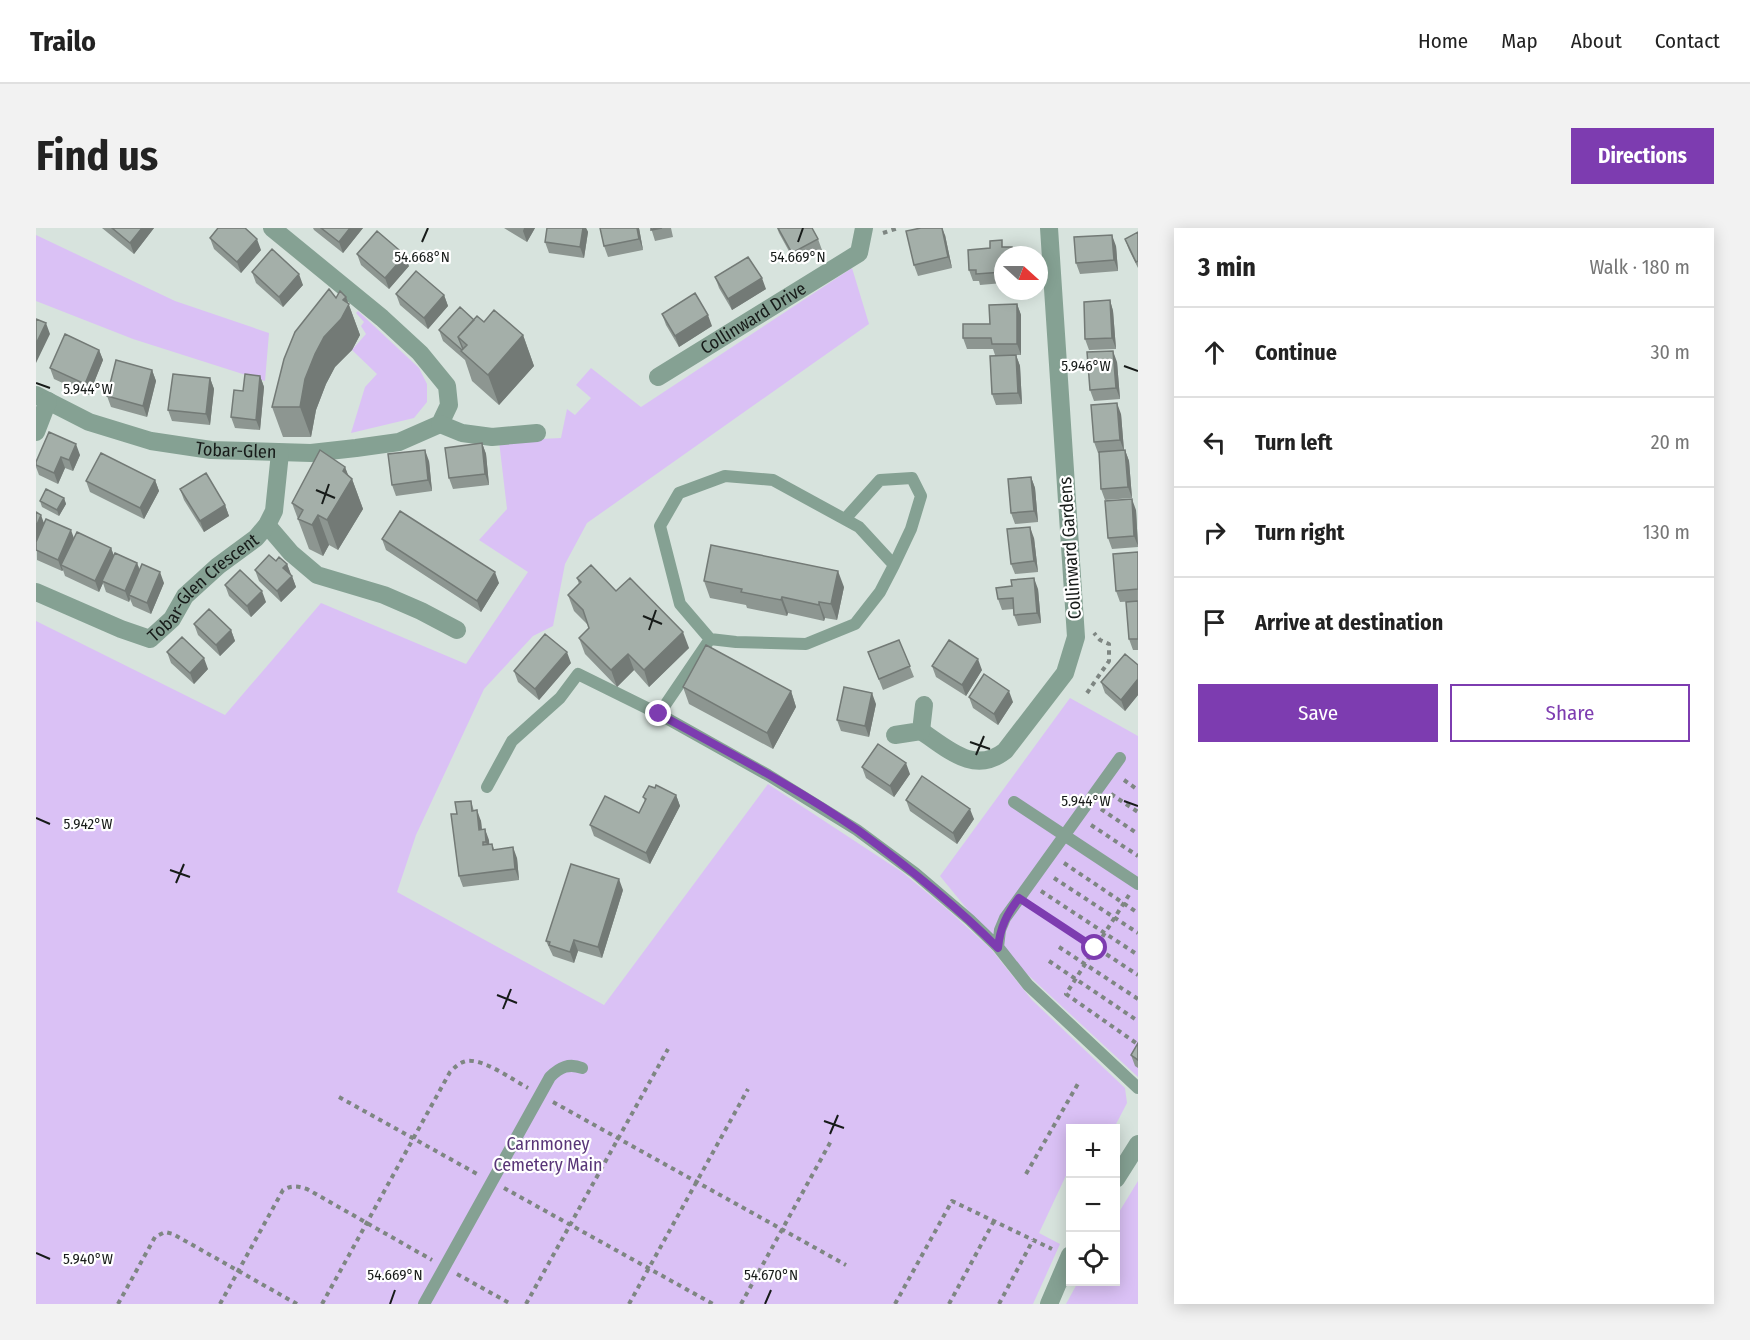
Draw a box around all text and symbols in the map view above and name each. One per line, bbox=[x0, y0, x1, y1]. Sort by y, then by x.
text: Trailo bbox=[30, 25, 96, 58]
text: Home bbox=[1418, 28, 1468, 54]
text: Map bbox=[1501, 28, 1538, 54]
text: About bbox=[1571, 28, 1622, 54]
text: Contact bbox=[1655, 28, 1720, 54]
button: Directions bbox=[1571, 128, 1714, 184]
text: Find us bbox=[36, 131, 158, 181]
north arrow bbox=[994, 246, 1048, 300]
text: 54.668°N bbox=[394, 248, 450, 266]
text: 54.669°N bbox=[770, 248, 826, 266]
text: 3 min bbox=[1198, 252, 1256, 283]
text: Walk · 180 m bbox=[1589, 255, 1690, 279]
street label: Collinward Drive bbox=[696, 277, 810, 359]
icon: ahead bbox=[1198, 336, 1231, 369]
text: Continue bbox=[1255, 339, 1337, 366]
text: 30 m bbox=[1650, 340, 1690, 364]
text: 5.946°W bbox=[1061, 357, 1111, 375]
text: 5.944°W bbox=[63, 380, 113, 398]
icon: left bbox=[1198, 426, 1231, 459]
text: Turn left bbox=[1255, 429, 1333, 456]
text: 20 m bbox=[1651, 430, 1690, 454]
street label: Tobar-Glen bbox=[194, 437, 277, 463]
street label: Collinward Gardens bbox=[1054, 476, 1086, 620]
icon: right bbox=[1198, 516, 1231, 549]
text: Turn right bbox=[1255, 519, 1344, 546]
text: 130 m bbox=[1643, 520, 1690, 544]
street label: Tobar-Glen Crescent bbox=[143, 529, 263, 647]
icon: arrive bbox=[1198, 606, 1231, 639]
text: Arrive at destination bbox=[1255, 609, 1443, 636]
button: Save bbox=[1198, 684, 1438, 742]
button: Share bbox=[1450, 684, 1690, 742]
route end bbox=[645, 700, 671, 726]
text: 5.944°W bbox=[1061, 792, 1111, 810]
text: 5.942°W bbox=[64, 815, 112, 833]
route start bbox=[1081, 934, 1107, 960]
map controls bbox=[1066, 1124, 1120, 1286]
button: + bbox=[1066, 1124, 1120, 1178]
park label: Carnmoney Cemetery Main bbox=[493, 1133, 603, 1176]
button: − bbox=[1066, 1178, 1120, 1232]
button: locate bbox=[1066, 1232, 1120, 1286]
text: 5.940°W bbox=[63, 1250, 113, 1268]
text: 54.669°N bbox=[367, 1266, 423, 1284]
text: 54.670°N bbox=[744, 1266, 798, 1284]

